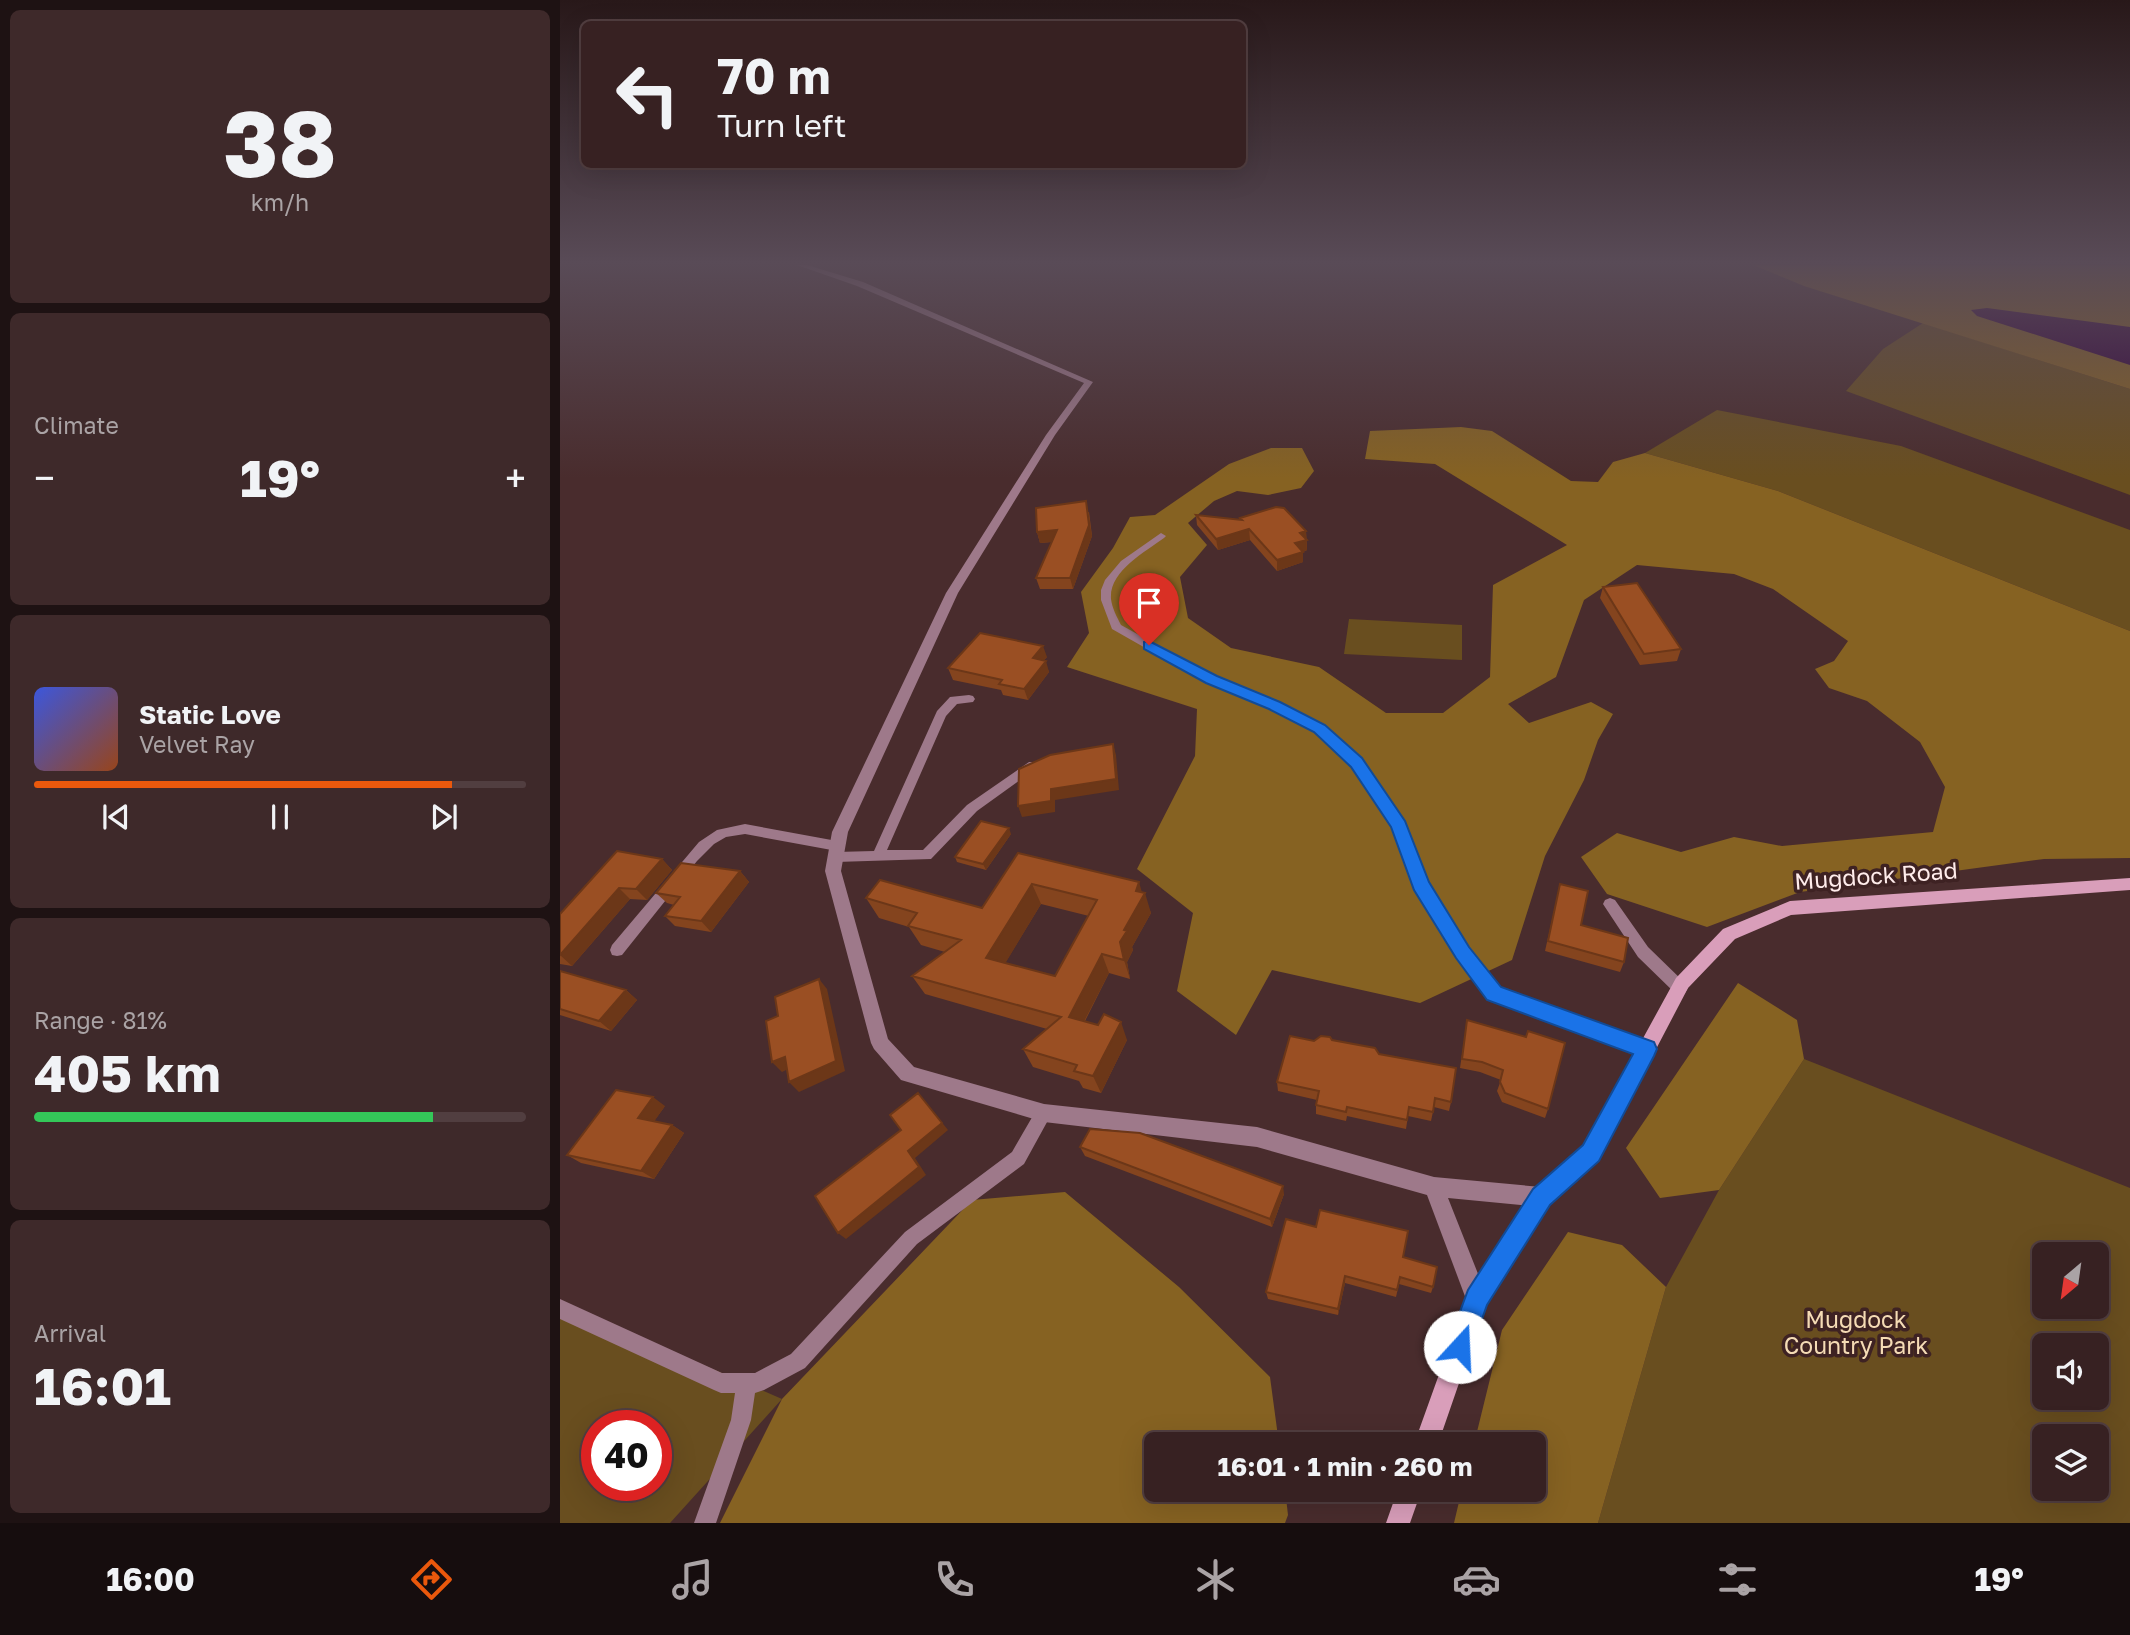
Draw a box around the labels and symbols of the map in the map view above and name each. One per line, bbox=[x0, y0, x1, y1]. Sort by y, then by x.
pin bbox=[1119, 573, 1179, 645]
street label: Mugdock Road bbox=[1794, 855, 1958, 895]
north arrow bbox=[2032, 1242, 2109, 1320]
park label: Mugdock Country Park bbox=[1784, 1305, 1928, 1359]
position arrow bbox=[1423, 1310, 1497, 1384]
speed limit sign: 40 bbox=[581, 1410, 672, 1501]

